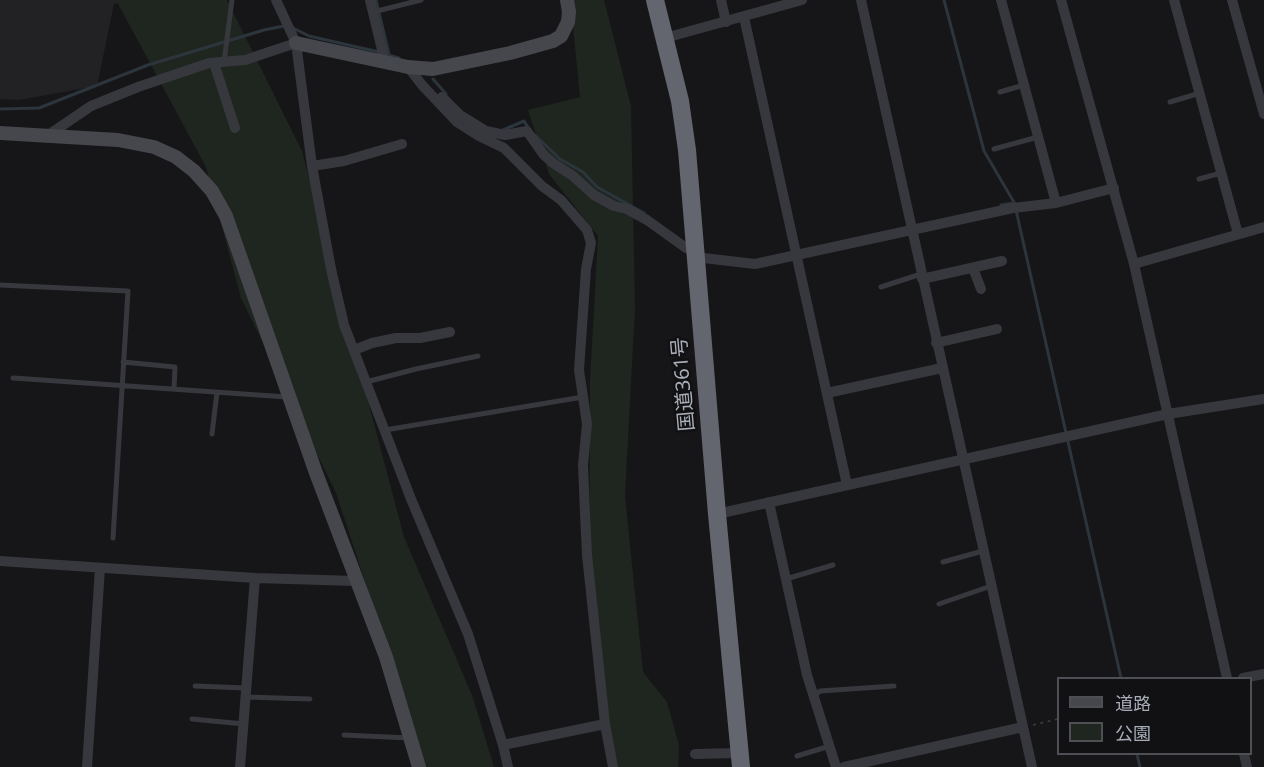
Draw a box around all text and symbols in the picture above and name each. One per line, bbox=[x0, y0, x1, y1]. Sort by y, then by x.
street label: 国道361号 bbox=[668, 336, 700, 432]
legend bbox=[1057, 677, 1252, 755]
text: 道路 bbox=[1115, 691, 1151, 715]
text: 公園 bbox=[1115, 721, 1151, 745]

